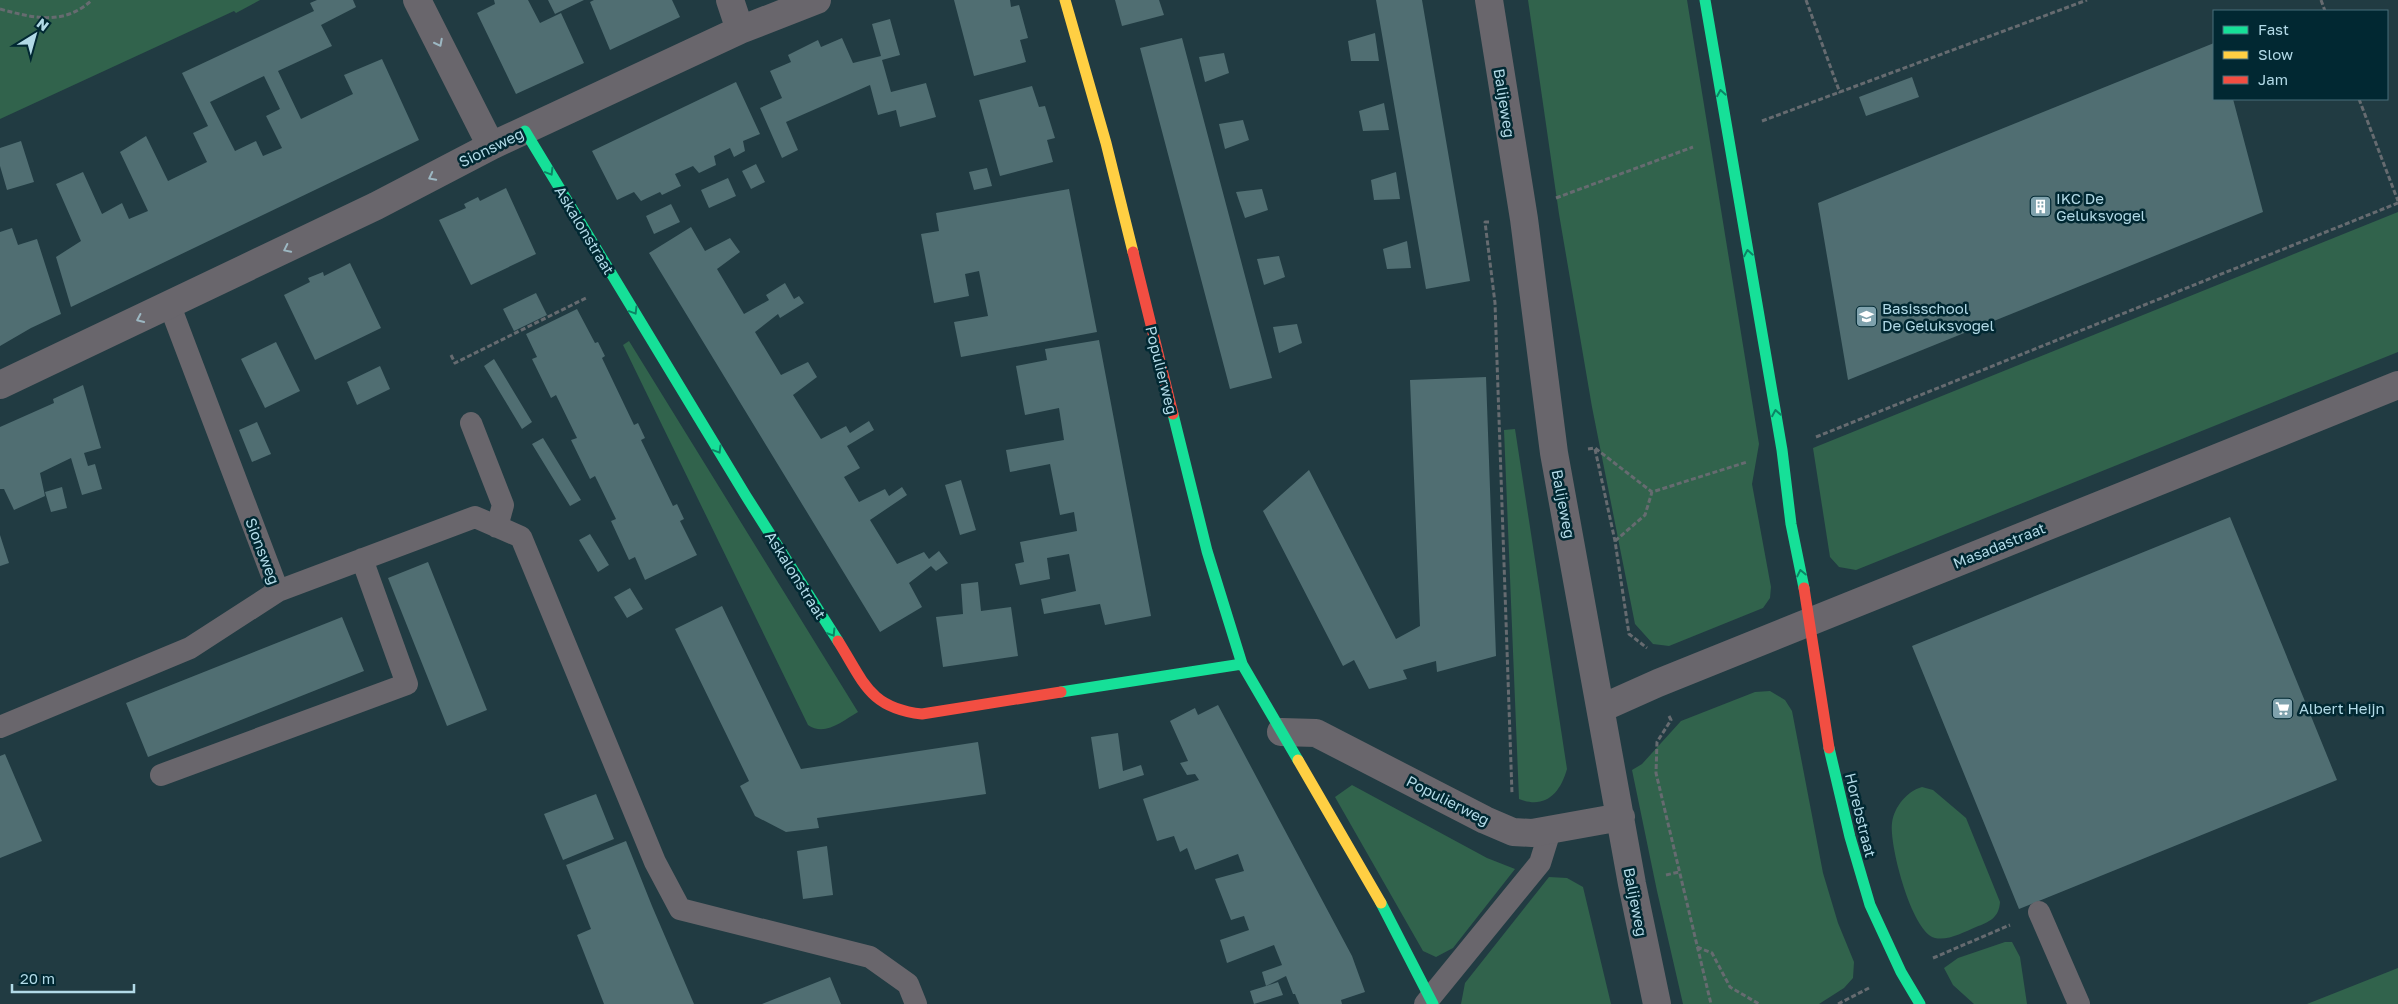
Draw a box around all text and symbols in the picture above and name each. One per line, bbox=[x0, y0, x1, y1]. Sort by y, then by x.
north arrow bbox=[10, 10, 60, 60]
legend bbox=[2213, 10, 2388, 100]
text: N bbox=[34, 14, 52, 34]
text: Fast bbox=[2258, 20, 2289, 38]
one-way arrow bbox=[433, 38, 443, 47]
text: Slow bbox=[2258, 45, 2293, 63]
street label: Balijeweg bbox=[1491, 67, 1519, 139]
text: Jam bbox=[2258, 70, 2288, 88]
one-way arrow bbox=[1716, 88, 1726, 97]
street label: Sionsweg bbox=[456, 124, 526, 170]
one-way arrow bbox=[544, 167, 553, 176]
one-way arrow bbox=[428, 171, 437, 181]
street label: Askalonstraat bbox=[552, 182, 618, 278]
place label: IKC De Geluksvogel bbox=[2056, 189, 2146, 224]
building icon: IKC De Geluksvogel bbox=[2028, 195, 2052, 219]
one-way arrow bbox=[283, 243, 292, 253]
one-way arrow bbox=[1744, 248, 1754, 257]
place label: Basisschool De Geluksvogel bbox=[1882, 299, 1995, 334]
school or university icon: Basisschool De Geluksvogel bbox=[1854, 305, 1878, 329]
one-way arrow bbox=[628, 306, 638, 315]
one-way arrow bbox=[136, 313, 145, 324]
street label: Populierweg bbox=[1142, 324, 1182, 416]
one-way arrow bbox=[1771, 409, 1781, 417]
one-way arrow bbox=[712, 445, 722, 454]
street label: Balijeweg bbox=[1549, 468, 1579, 540]
street label: Sionsweg bbox=[242, 515, 284, 587]
street label: Masadastraat bbox=[1950, 518, 2048, 572]
street label: Askalonstraat bbox=[762, 528, 830, 622]
one-way arrow bbox=[1797, 569, 1807, 578]
one-way arrow bbox=[826, 627, 836, 636]
supermarket icon: Albert Heijn bbox=[2271, 696, 2295, 720]
place label: Albert Heijn bbox=[2299, 699, 2385, 717]
street label: Populierweg bbox=[1404, 771, 1492, 829]
street label: Horebstraat bbox=[1842, 771, 1880, 859]
street label: Balijeweg bbox=[1621, 866, 1651, 938]
scale bar bbox=[12, 962, 135, 994]
text: 20 m bbox=[20, 969, 55, 987]

